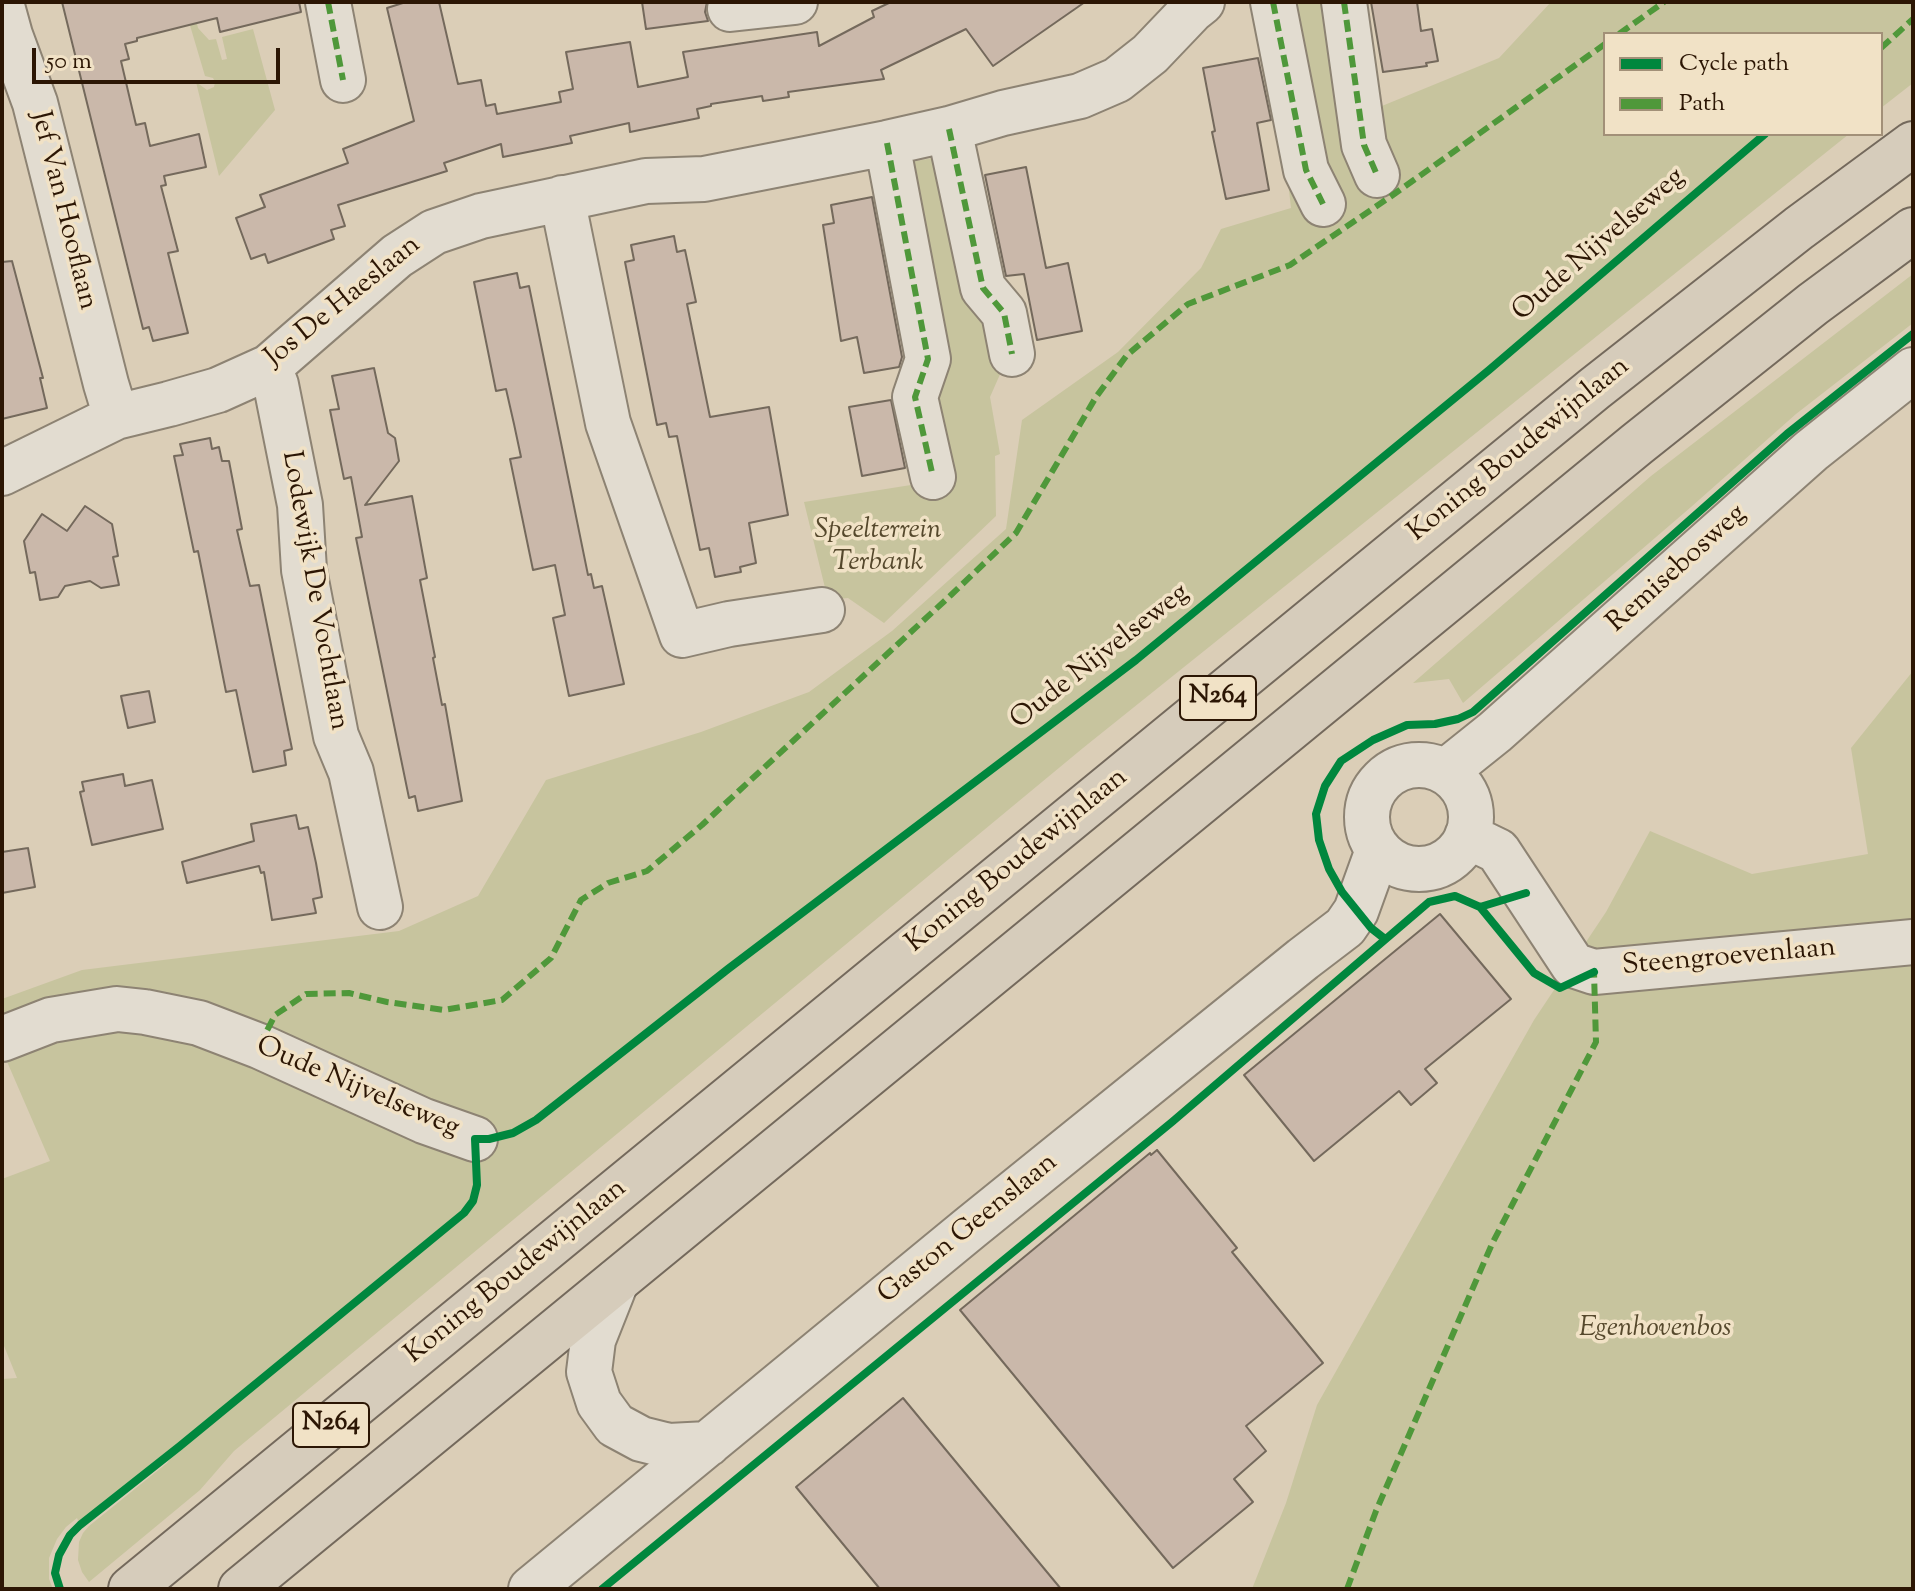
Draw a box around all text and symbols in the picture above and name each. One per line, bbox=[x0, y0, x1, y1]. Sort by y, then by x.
scale bar bbox=[36, 32, 284, 82]
legend bbox=[1603, 32, 1883, 136]
text: 50 m bbox=[46, 45, 92, 79]
text: Cycle path bbox=[1679, 47, 1789, 81]
text: Path bbox=[1679, 87, 1725, 121]
street label: Jef Van Hooflaan bbox=[21, 108, 103, 314]
street label: Oude Nijvelseweg bbox=[1507, 162, 1693, 330]
street label: Jos De Haeslaan bbox=[259, 230, 429, 376]
street label: Koning Boudewijnlaan bbox=[1402, 351, 1638, 551]
street label: Lodewijk De Vochtlaan bbox=[272, 449, 354, 733]
street label: Remisebosweg bbox=[1601, 499, 1755, 641]
park label: Speelterrein Terbank bbox=[815, 515, 941, 581]
street label: Oude Nijvelseweg bbox=[1005, 578, 1197, 738]
road number: N264 bbox=[1180, 676, 1256, 720]
street label: Koning Boudewijnlaan bbox=[900, 762, 1136, 962]
street label: Steengroevenlaan bbox=[1621, 933, 1837, 985]
street label: Oude Nijvelseweg bbox=[250, 1031, 464, 1147]
street label: Gaston Geenslaan bbox=[873, 1147, 1065, 1313]
street label: Koning Boudewijnlaan bbox=[399, 1173, 635, 1373]
park label: Egenhovenbos bbox=[1579, 1313, 1731, 1347]
road number: N264 bbox=[293, 1403, 369, 1447]

